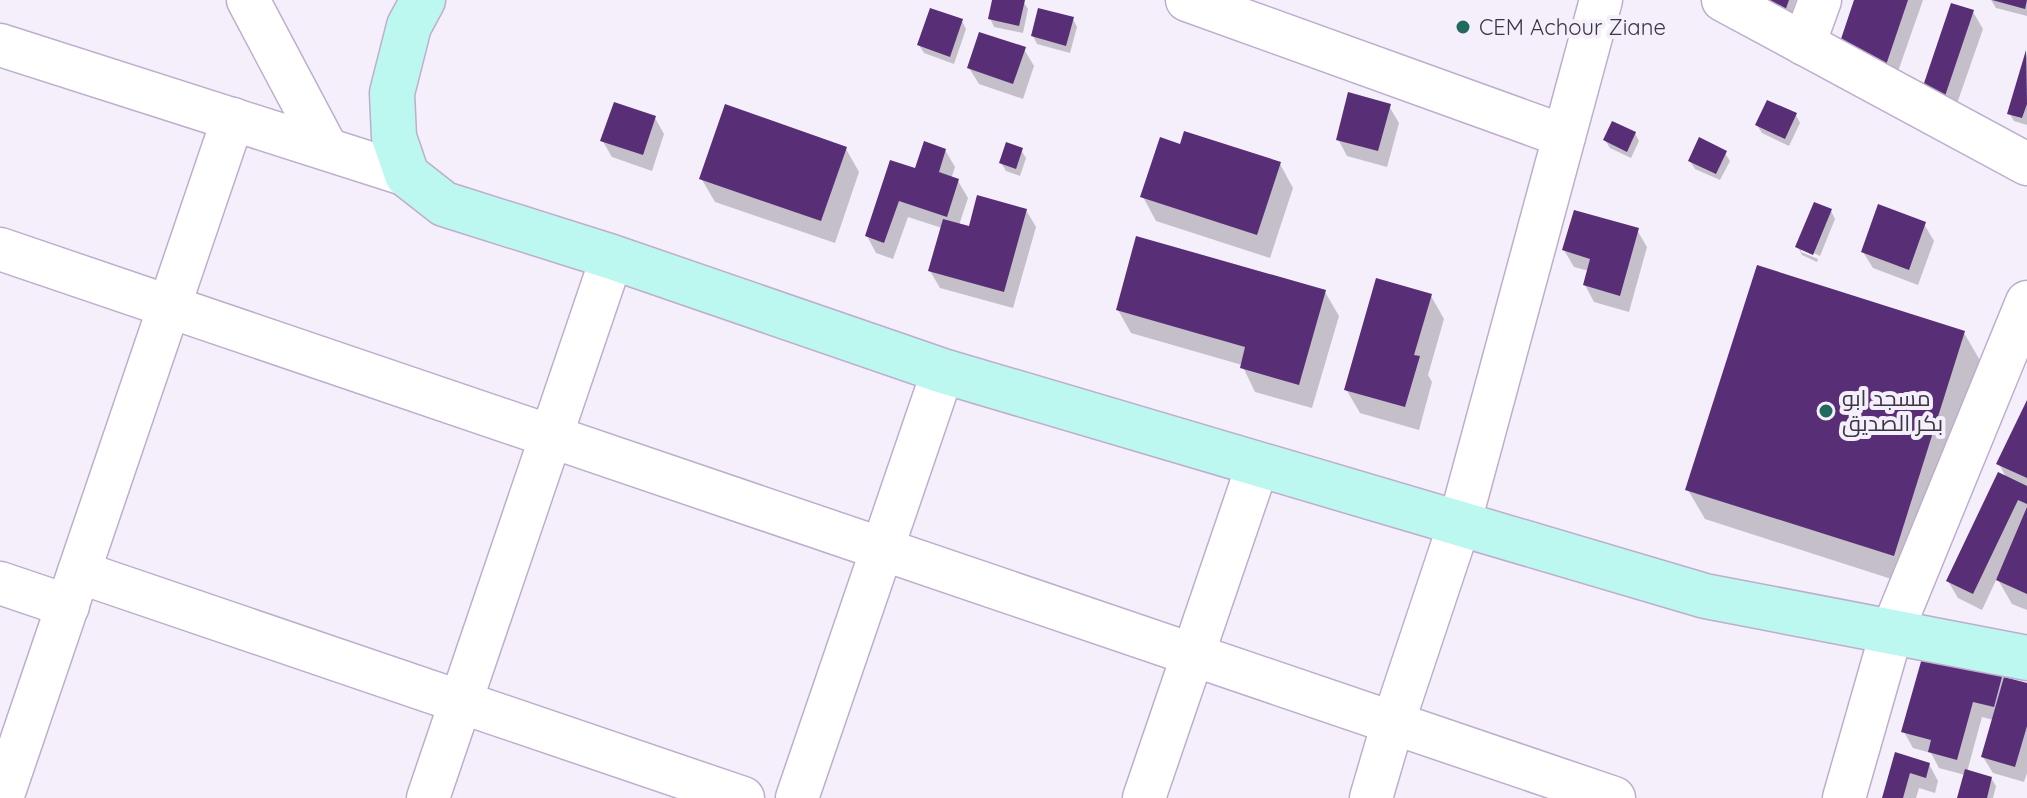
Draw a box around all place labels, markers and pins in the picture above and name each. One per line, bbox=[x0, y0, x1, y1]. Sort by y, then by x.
place label: CEM Achour Ziane bbox=[1479, 13, 1666, 41]
marker: CEM Achour Ziane bbox=[1454, 18, 1472, 36]
place label: مسجد ابو بكر الصديق bbox=[1842, 384, 1943, 437]
marker: مسجد ابو بكر الصديق bbox=[1817, 402, 1835, 420]

